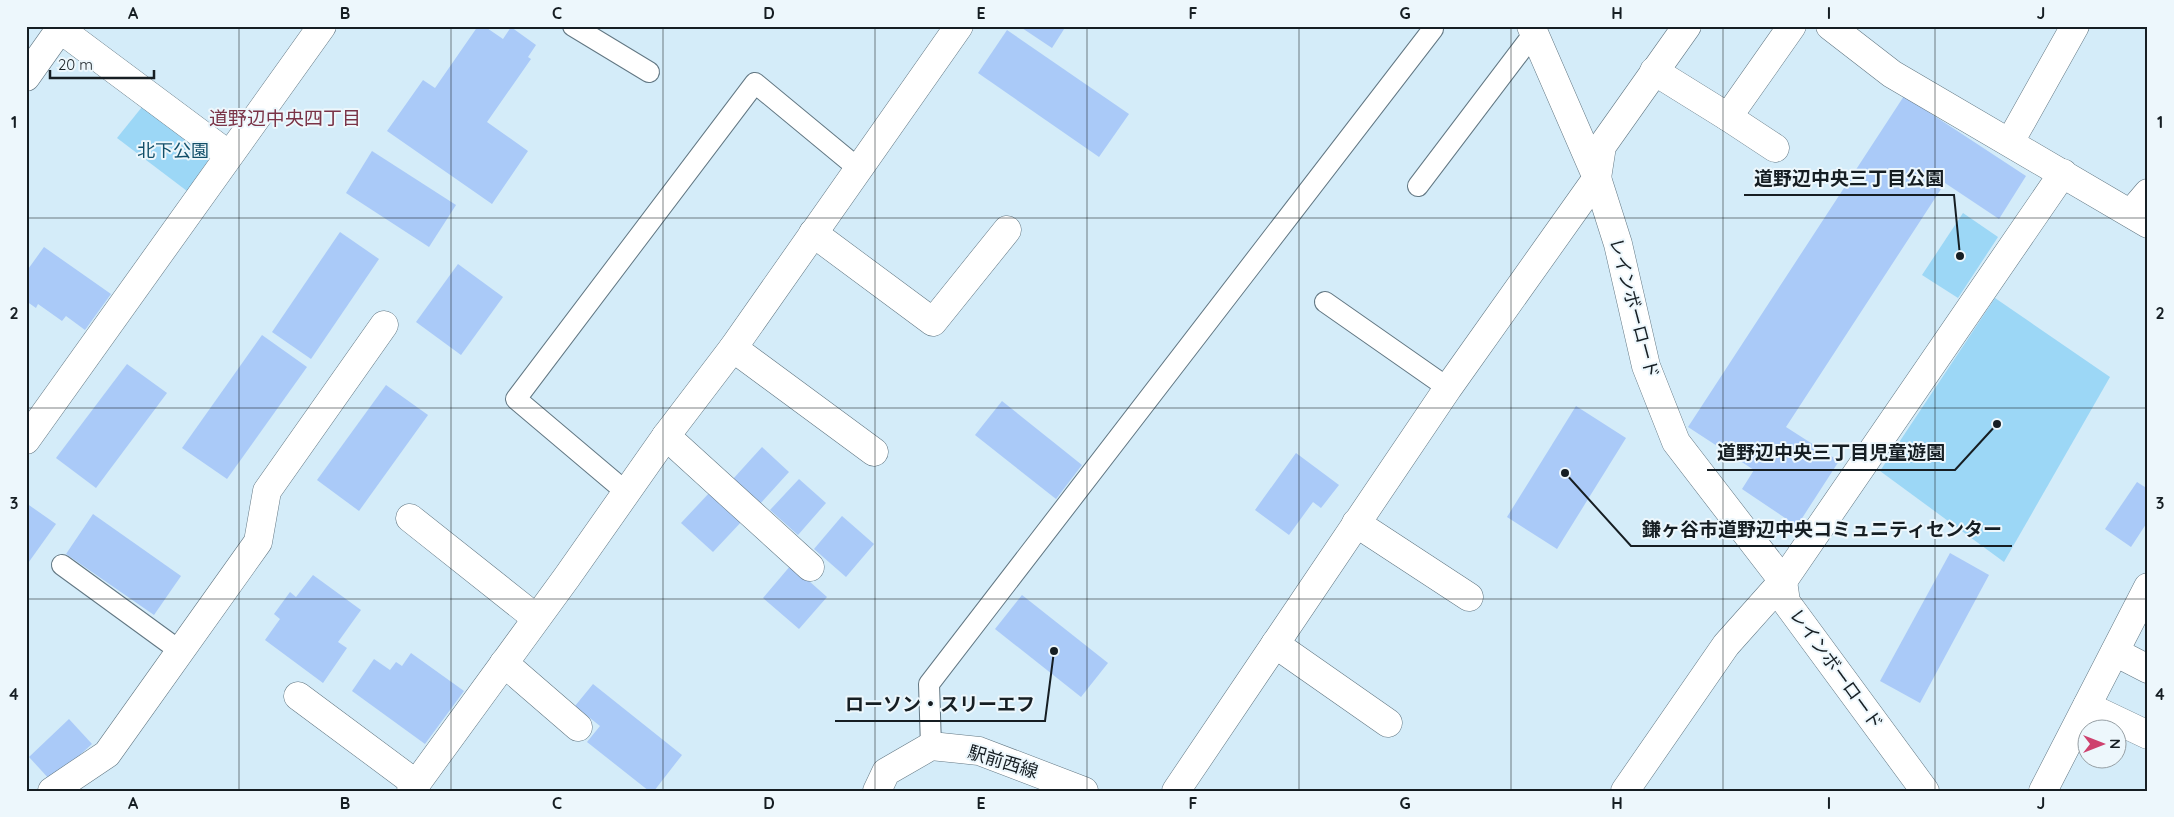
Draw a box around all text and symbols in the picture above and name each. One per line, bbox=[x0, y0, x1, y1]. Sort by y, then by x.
text: A bbox=[128, 3, 139, 23]
text: B bbox=[340, 3, 350, 23]
text: C bbox=[552, 3, 562, 23]
text: D bbox=[763, 3, 775, 23]
text: E bbox=[976, 3, 986, 23]
text: F bbox=[1189, 3, 1198, 23]
text: G bbox=[1399, 3, 1411, 23]
text: H bbox=[1611, 3, 1623, 23]
text: I bbox=[1827, 3, 1831, 23]
text: J bbox=[2037, 3, 2045, 23]
scale bar bbox=[50, 48, 154, 80]
text: 20 m bbox=[58, 55, 93, 74]
district label: 道野辺中央四丁目 bbox=[209, 106, 361, 130]
text: 1 bbox=[11, 112, 17, 132]
text: 1 bbox=[2157, 112, 2163, 132]
park label: 北下公園 bbox=[137, 139, 209, 162]
callout: 道野辺中央三丁目公園 bbox=[1744, 161, 1954, 195]
text: 道野辺中央三丁目公園 bbox=[1754, 166, 1944, 190]
street label: レインボーロード bbox=[1605, 235, 1664, 380]
text: 2 bbox=[9, 303, 19, 323]
text: 2 bbox=[2155, 303, 2165, 323]
callout: 道野辺中央三丁目児童遊園 bbox=[1707, 436, 1955, 470]
text: 道野辺中央三丁目児童遊園 bbox=[1717, 440, 1945, 464]
text: 3 bbox=[10, 493, 18, 513]
text: 3 bbox=[2156, 493, 2164, 513]
callout: 鎌ヶ谷市道野辺中央コミュニティセンター bbox=[1631, 512, 2012, 546]
text: 鎌ヶ谷市道野辺中央コミュニティセンター bbox=[1641, 517, 2002, 541]
street label: レインボーロード bbox=[1785, 604, 1888, 734]
text: 4 bbox=[9, 684, 19, 704]
text: 4 bbox=[2155, 684, 2165, 704]
callout: ローソン・スリーエフ bbox=[835, 687, 1045, 721]
text: ローソン・スリーエフ bbox=[845, 692, 1035, 716]
north arrow bbox=[2076, 720, 2126, 770]
text: N bbox=[2106, 739, 2124, 749]
street label: 駅前西線 bbox=[965, 740, 1041, 783]
text: A bbox=[128, 793, 139, 813]
text: B bbox=[340, 793, 350, 813]
text: C bbox=[552, 793, 562, 813]
text: D bbox=[763, 793, 775, 813]
text: E bbox=[976, 793, 986, 813]
text: F bbox=[1189, 793, 1198, 813]
text: G bbox=[1399, 793, 1411, 813]
text: H bbox=[1611, 793, 1623, 813]
text: I bbox=[1827, 793, 1831, 813]
text: J bbox=[2037, 793, 2045, 813]

